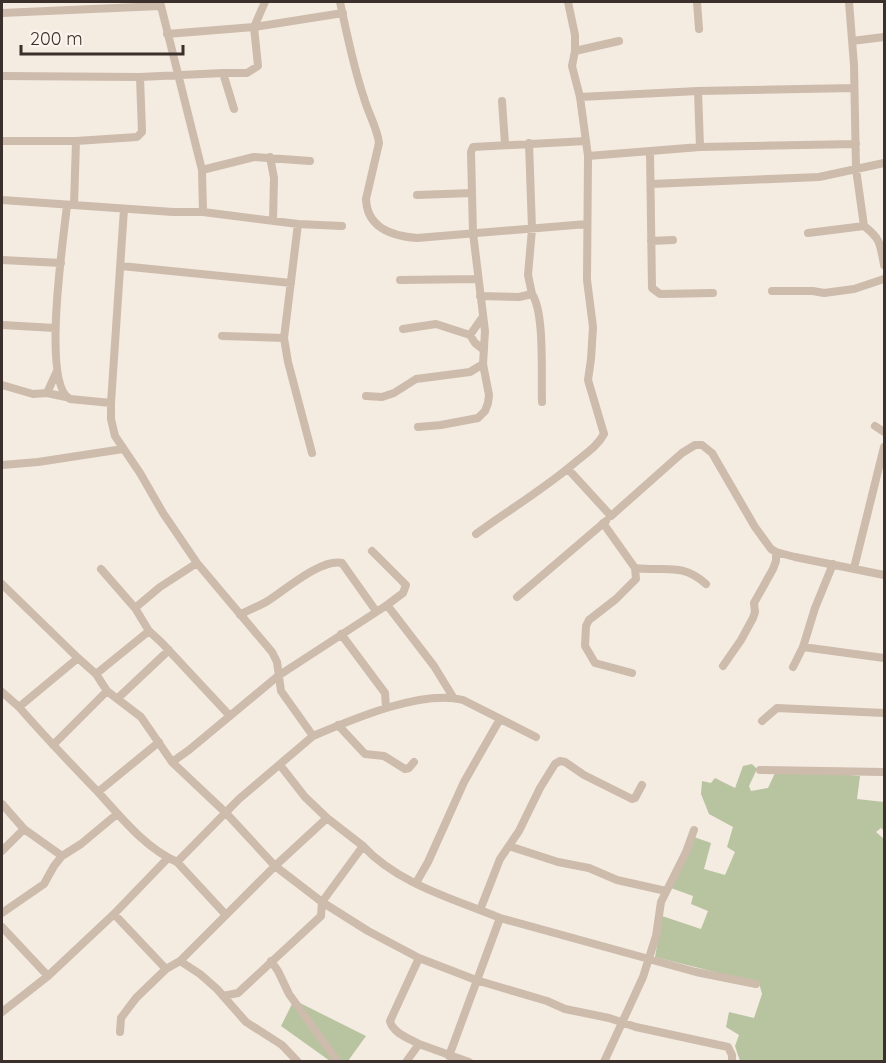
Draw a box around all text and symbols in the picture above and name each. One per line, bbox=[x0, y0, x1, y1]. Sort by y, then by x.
scale bar bbox=[21, 18, 183, 56]
text: 200 m bbox=[30, 27, 83, 50]

